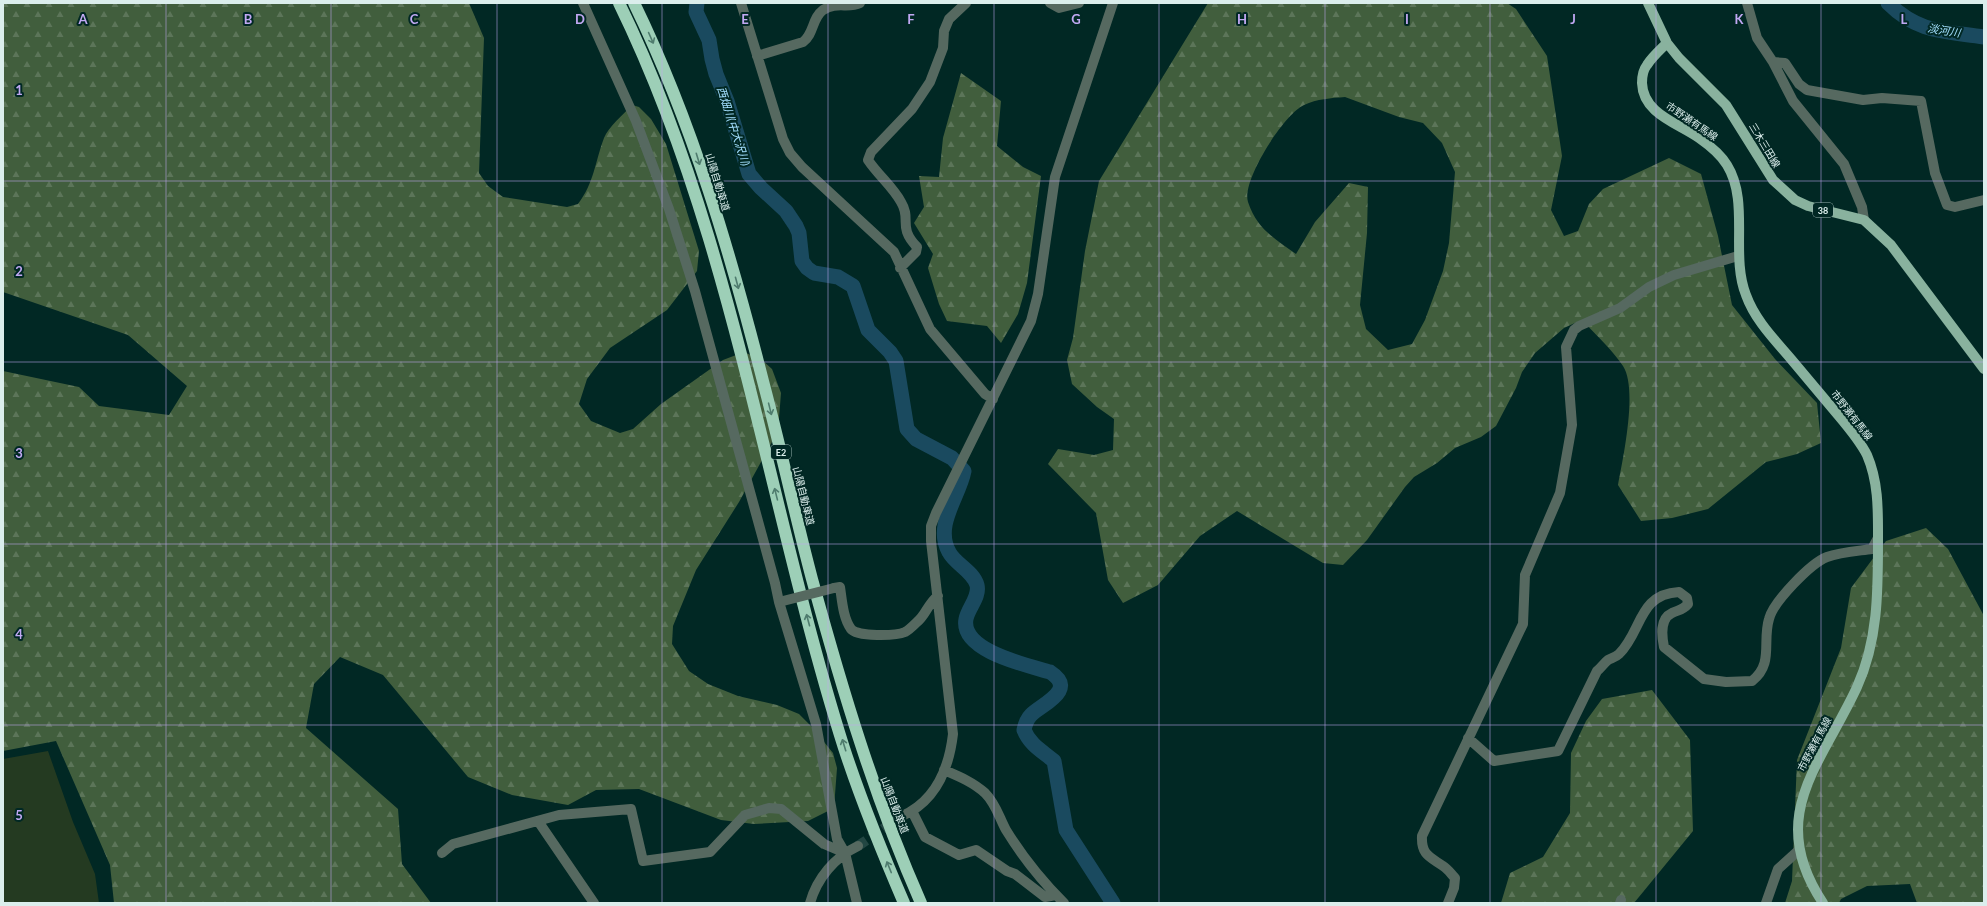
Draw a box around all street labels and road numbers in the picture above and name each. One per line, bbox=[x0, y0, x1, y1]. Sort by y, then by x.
street label: 市野瀬有馬線 bbox=[1664, 99, 1720, 143]
street label: 三木三田線 bbox=[1747, 120, 1783, 170]
street label: 山陽自動車道 bbox=[703, 152, 733, 212]
road number: 38 bbox=[1813, 203, 1833, 217]
street label: 市野瀬有馬線 bbox=[1829, 388, 1875, 442]
road number: E2 bbox=[771, 445, 791, 459]
street label: 山陽自動車道 bbox=[791, 465, 817, 527]
street label: 市野瀬有馬線 bbox=[1795, 715, 1833, 773]
street label: 山陽自動車道 bbox=[879, 775, 911, 835]

